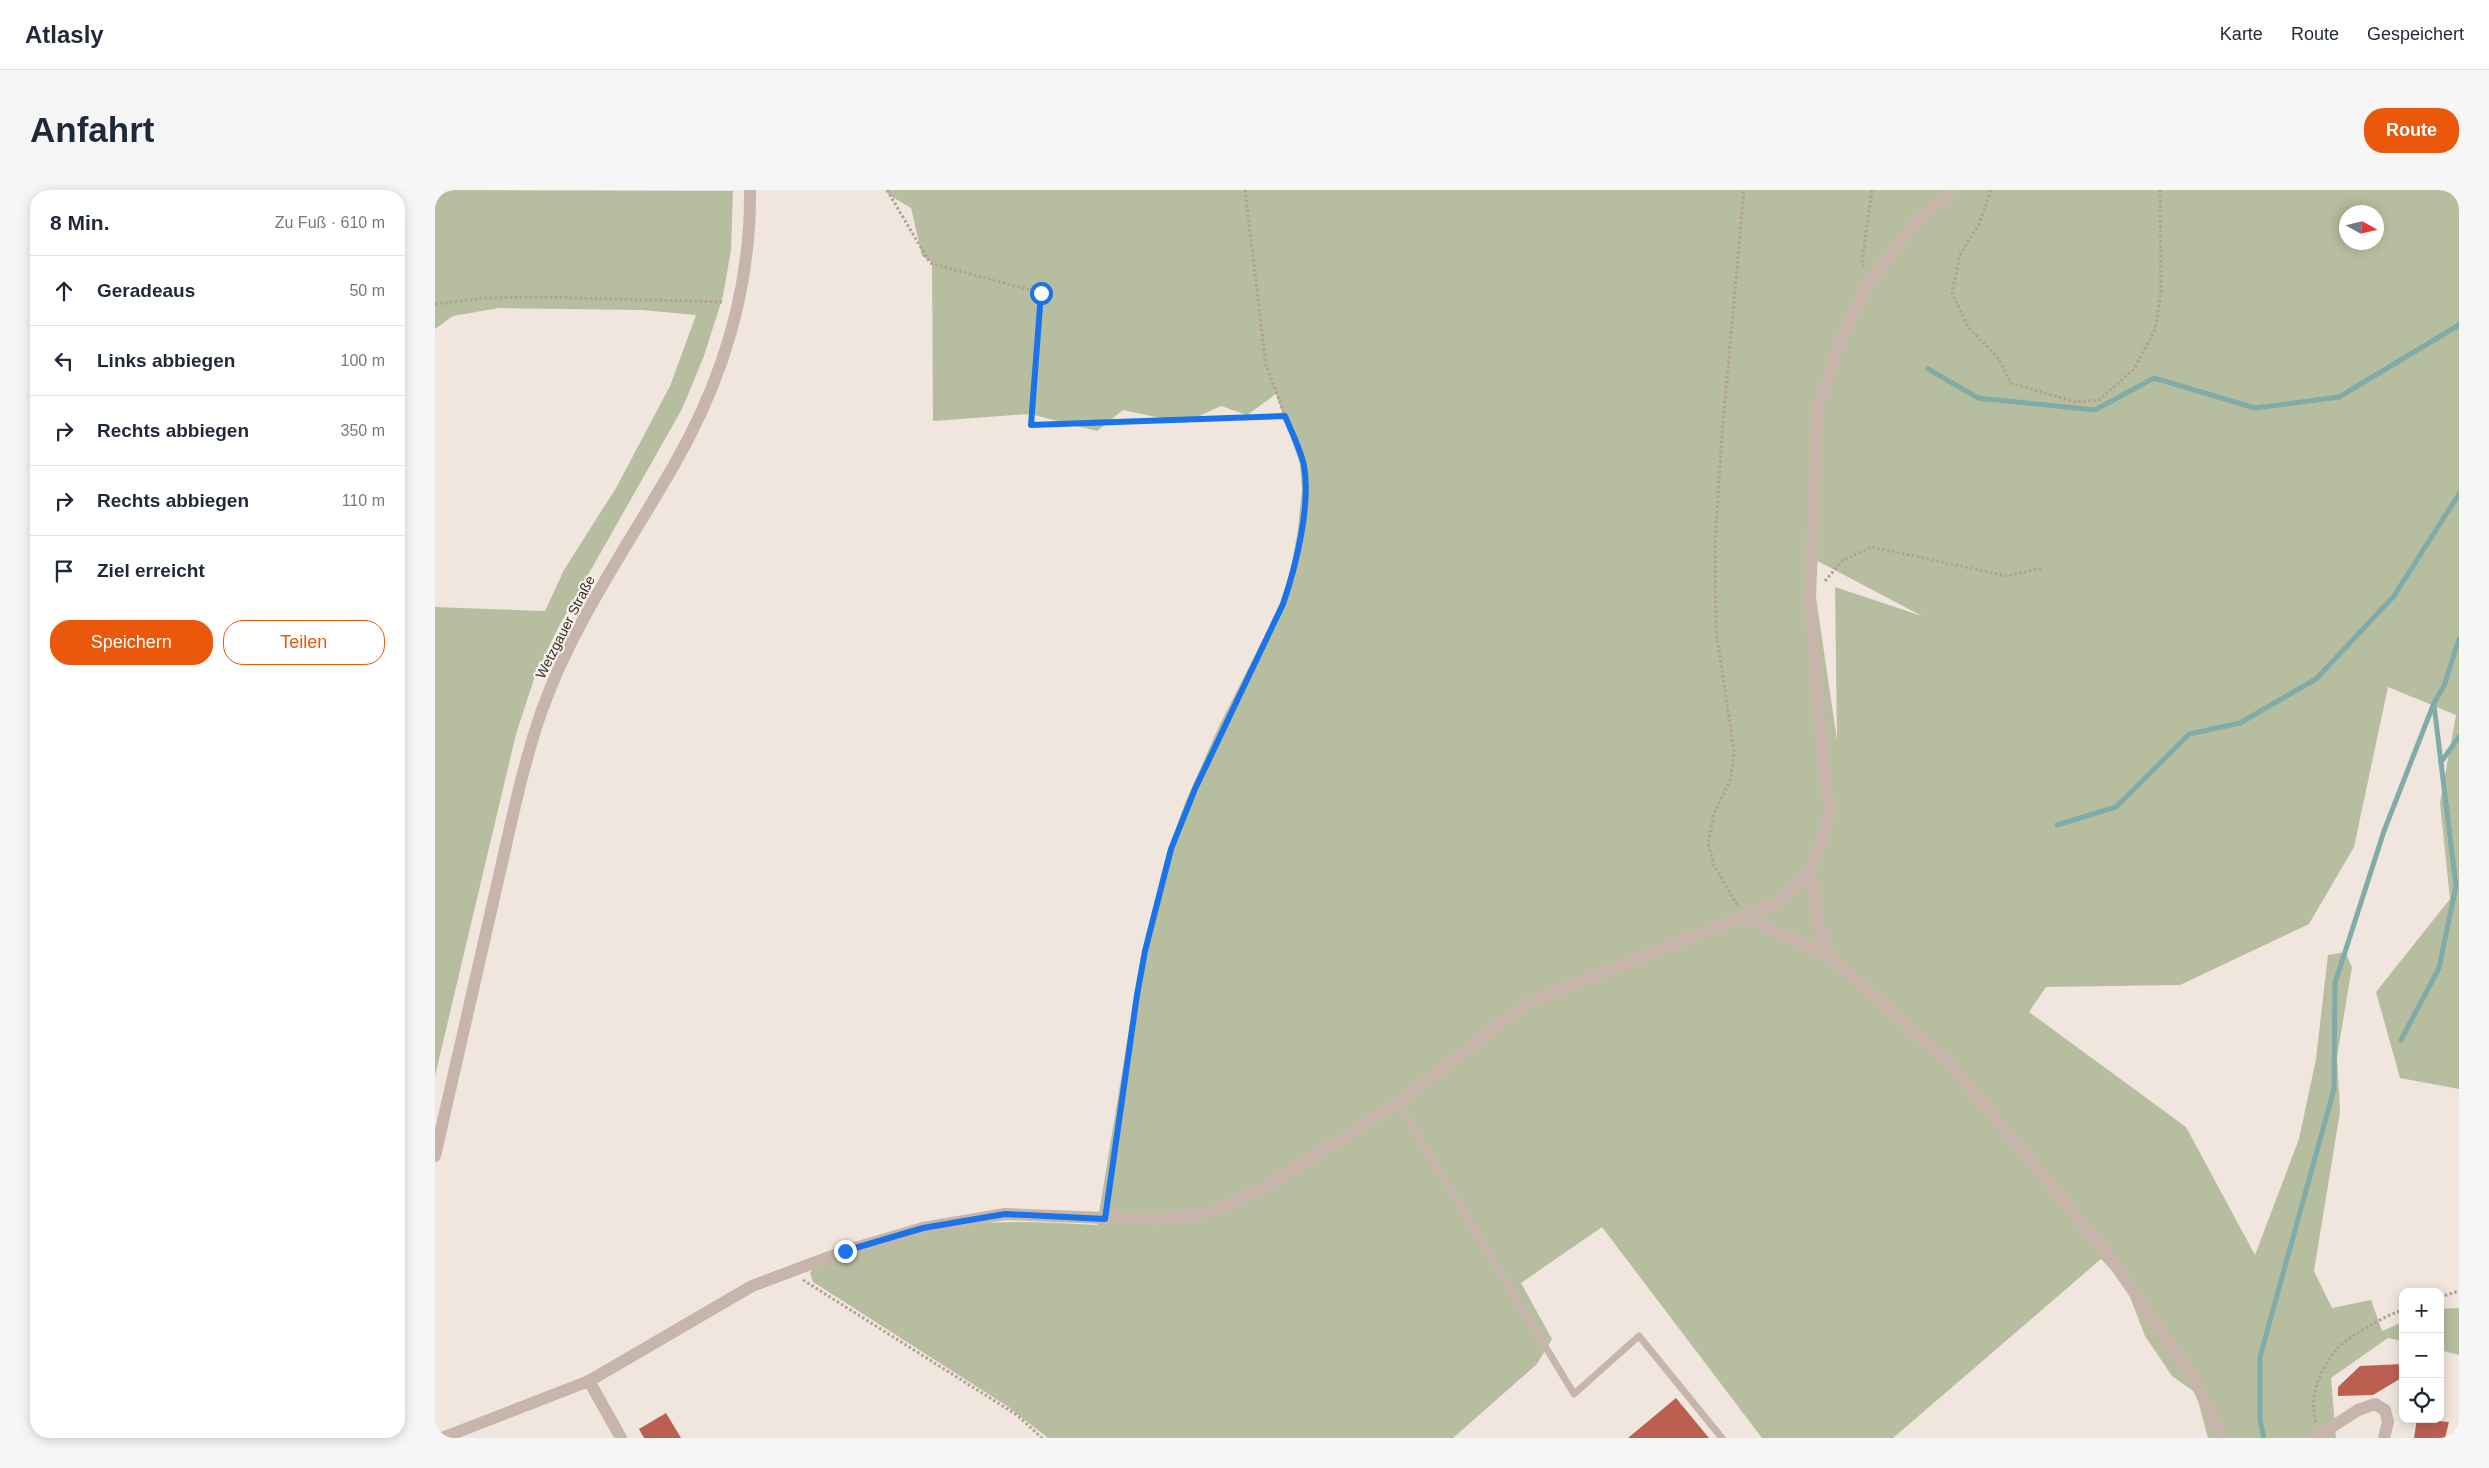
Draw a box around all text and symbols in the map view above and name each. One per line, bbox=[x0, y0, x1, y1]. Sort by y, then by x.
text: Atlasly bbox=[25, 21, 104, 48]
text: Karte bbox=[2220, 24, 2263, 44]
text: Route bbox=[2291, 24, 2339, 44]
text: Gespeichert bbox=[2367, 24, 2464, 44]
button: Route bbox=[2364, 108, 2459, 153]
text: Anfahrt bbox=[30, 110, 154, 149]
north arrow bbox=[2339, 205, 2384, 250]
text: 8 Min. bbox=[50, 211, 110, 234]
text: Zu Fuß · 610 m bbox=[275, 214, 385, 231]
icon: ahead bbox=[50, 277, 78, 305]
text: Geradeaus bbox=[97, 280, 195, 301]
text: 50 m bbox=[349, 282, 385, 299]
route start bbox=[1030, 282, 1053, 305]
icon: left bbox=[50, 347, 78, 375]
text: Links abbiegen bbox=[97, 350, 235, 371]
text: 100 m bbox=[341, 352, 385, 369]
icon: right bbox=[50, 417, 78, 445]
text: Rechts abbiegen bbox=[97, 420, 249, 441]
text: 350 m bbox=[341, 422, 385, 439]
icon: right bbox=[50, 487, 78, 515]
text: Rechts abbiegen bbox=[97, 490, 249, 511]
text: 110 m bbox=[342, 492, 385, 509]
icon: arrive bbox=[50, 557, 78, 585]
text: Ziel erreicht bbox=[97, 560, 205, 581]
street label: Wetzgauer Straße bbox=[532, 573, 598, 681]
button: Speichern bbox=[50, 620, 213, 665]
button: Teilen bbox=[223, 620, 385, 665]
route end bbox=[834, 1240, 857, 1263]
map controls bbox=[2399, 1288, 2444, 1423]
button: + bbox=[2399, 1288, 2444, 1333]
button: − bbox=[2399, 1333, 2444, 1378]
button: locate bbox=[2399, 1378, 2444, 1423]

